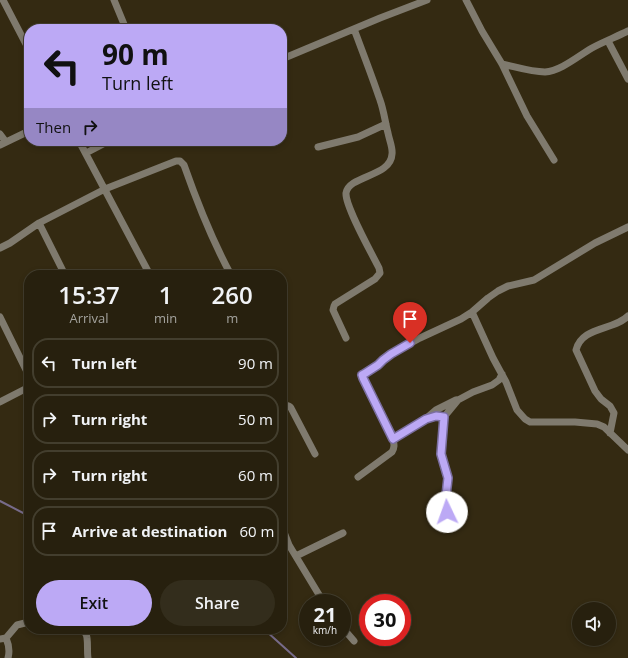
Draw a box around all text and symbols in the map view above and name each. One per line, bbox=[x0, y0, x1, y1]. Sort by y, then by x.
text: 90 m bbox=[102, 35, 169, 73]
icon: left bbox=[36, 40, 88, 92]
text: Turn left bbox=[102, 71, 173, 95]
icon: right bbox=[79, 116, 101, 138]
text: Then bbox=[36, 117, 71, 137]
text: 15:37 bbox=[58, 278, 120, 311]
text: 1 bbox=[159, 278, 173, 311]
text: 260 bbox=[212, 278, 253, 311]
pin bbox=[393, 302, 427, 343]
icon: arrive bbox=[399, 308, 421, 330]
text: Arrival bbox=[69, 309, 109, 327]
text: min bbox=[154, 309, 177, 327]
text: m bbox=[226, 309, 238, 327]
icon: left bbox=[38, 352, 60, 374]
text: Turn left bbox=[72, 353, 137, 373]
text: 90 m bbox=[238, 353, 273, 373]
icon: right bbox=[38, 408, 60, 430]
text: Turn right bbox=[72, 409, 147, 429]
text: 50 m bbox=[238, 409, 273, 429]
icon: right bbox=[38, 464, 60, 486]
text: Turn right bbox=[72, 465, 147, 485]
text: 60 m bbox=[238, 465, 273, 485]
position arrow bbox=[426, 491, 468, 533]
icon: arrive bbox=[38, 520, 60, 542]
text: Arrive at destination bbox=[72, 521, 227, 541]
text: 60 m bbox=[239, 521, 274, 541]
button: Exit bbox=[36, 580, 152, 626]
button: Share bbox=[160, 580, 275, 626]
speed limit sign: 30 bbox=[359, 594, 411, 646]
text: 21 bbox=[314, 601, 336, 628]
map controls bbox=[572, 602, 616, 646]
button: sound bbox=[572, 602, 616, 646]
text: km/h bbox=[313, 623, 337, 637]

